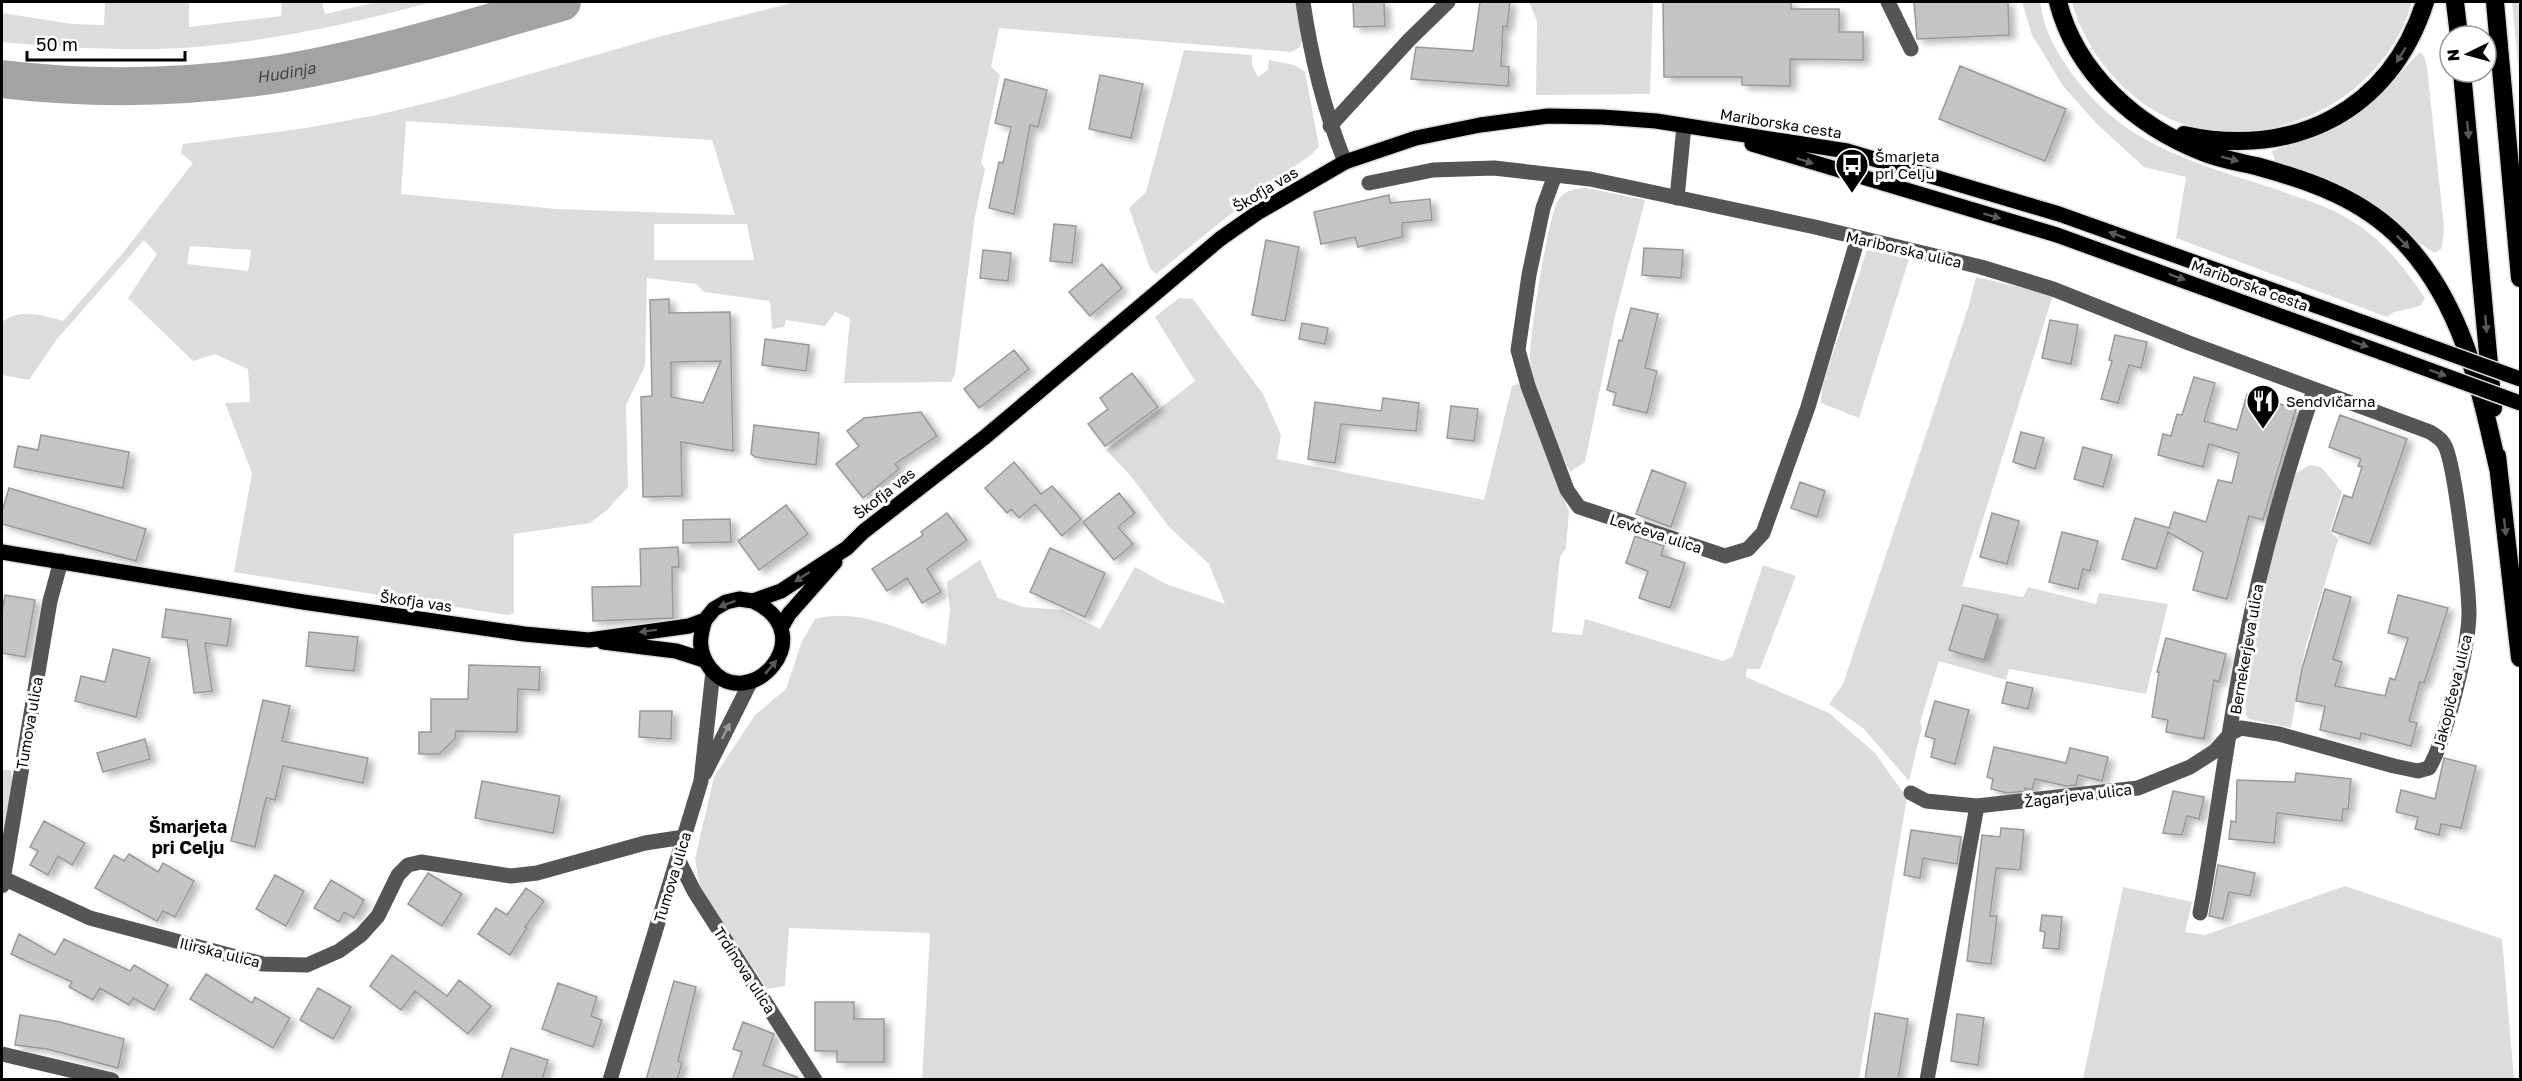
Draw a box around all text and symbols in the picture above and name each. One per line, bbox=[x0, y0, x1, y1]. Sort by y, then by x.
scale bar bbox=[27, 24, 184, 62]
north arrow bbox=[2438, 24, 2498, 84]
text: 50 m bbox=[36, 33, 78, 55]
one-way arrow bbox=[2396, 47, 2407, 63]
text: N bbox=[2443, 48, 2464, 62]
water label: Hudinja bbox=[255, 57, 318, 87]
street label: Mariborska cesta bbox=[1719, 104, 1843, 142]
one-way arrow bbox=[2463, 121, 2473, 140]
bus stop icon: Šmarjeta pri Celju bbox=[1834, 147, 1870, 194]
place label: Šmarjeta pri Celju bbox=[1875, 147, 1939, 182]
one-way arrow bbox=[2220, 155, 2239, 165]
one-way arrow bbox=[1796, 157, 1814, 166]
street label: Škofja vas bbox=[1229, 163, 1301, 215]
one-way arrow bbox=[1983, 212, 2001, 221]
street label: Mariborska ulica bbox=[1844, 227, 1964, 271]
one-way arrow bbox=[2108, 230, 2126, 240]
one-way arrow bbox=[2395, 234, 2409, 248]
street label: Mariborska cesta bbox=[2189, 255, 2311, 315]
one-way arrow bbox=[2168, 273, 2186, 283]
one-way arrow bbox=[2481, 315, 2490, 334]
one-way arrow bbox=[2352, 340, 2370, 350]
one-way arrow bbox=[2429, 368, 2447, 378]
restaurant icon: Sendvičarna bbox=[2245, 383, 2281, 430]
place label: Sendvičarna bbox=[2286, 392, 2375, 410]
street label: Škofja vas bbox=[850, 463, 918, 522]
street label: Levčeva ulica bbox=[1607, 510, 1705, 556]
one-way arrow bbox=[2500, 517, 2510, 536]
one-way arrow bbox=[793, 572, 810, 583]
street label: Bernekerjeva ulica bbox=[2226, 582, 2266, 716]
street label: Škofja vas bbox=[379, 587, 453, 615]
one-way arrow bbox=[717, 599, 735, 609]
one-way arrow bbox=[639, 626, 658, 636]
street label: Jakopičeva ulica bbox=[2429, 632, 2475, 752]
one-way arrow bbox=[764, 660, 778, 675]
street label: Tumova ulica bbox=[12, 675, 46, 771]
one-way arrow bbox=[721, 722, 731, 739]
street label: Žagarjeva ulica bbox=[2023, 779, 2133, 811]
district label: Šmarjeta pri Celju bbox=[149, 815, 227, 858]
street label: Tumova ulica bbox=[650, 830, 694, 924]
street label: Trdinova ulica bbox=[710, 923, 780, 1017]
street label: Ilirska ulica bbox=[178, 933, 262, 971]

